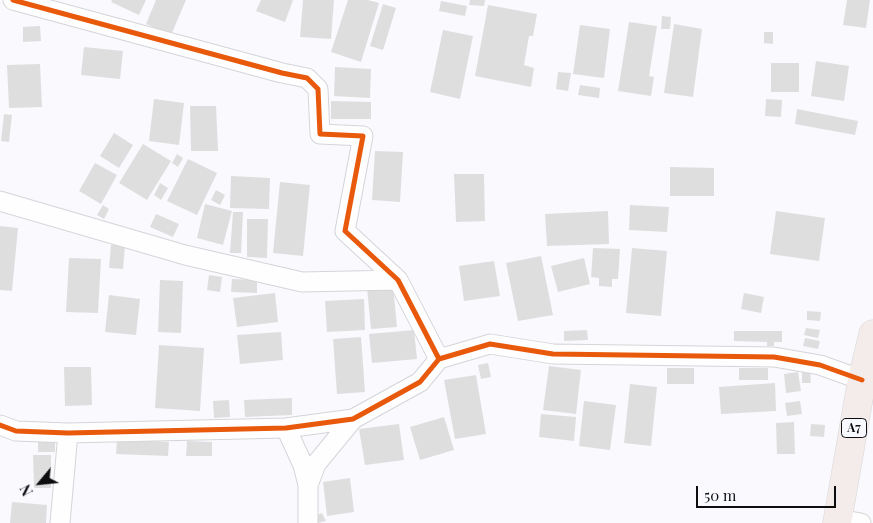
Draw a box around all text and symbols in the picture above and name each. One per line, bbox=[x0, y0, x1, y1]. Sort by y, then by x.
road number: A7 bbox=[842, 418, 866, 438]
north arrow bbox=[15, 458, 65, 508]
scale bar bbox=[698, 476, 838, 508]
text: N bbox=[16, 481, 37, 499]
text: 50 m bbox=[704, 485, 736, 505]

